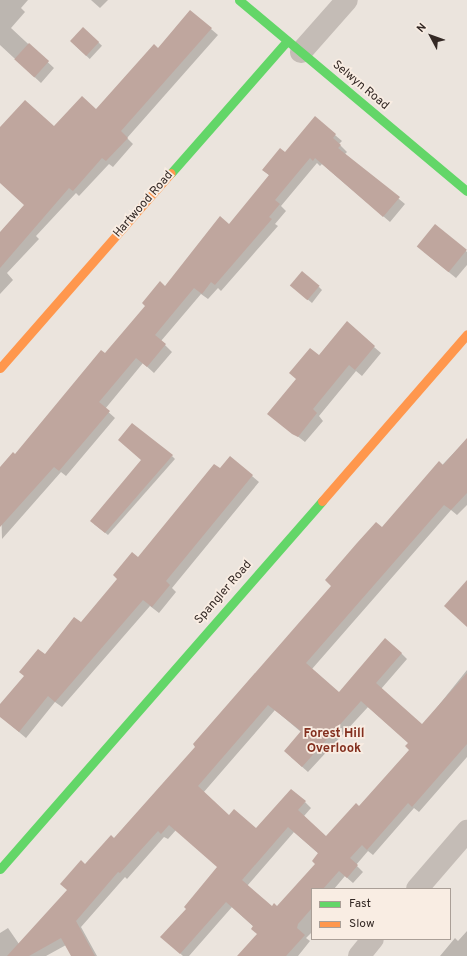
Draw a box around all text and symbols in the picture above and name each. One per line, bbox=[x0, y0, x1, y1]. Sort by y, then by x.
north arrow bbox=[411, 16, 451, 56]
text: N bbox=[414, 21, 430, 36]
street label: Selwyn Road bbox=[329, 58, 391, 114]
street label: Hartwood Road bbox=[111, 169, 177, 241]
street label: Spangler Road bbox=[193, 558, 255, 628]
district label: Forest Hill Overlook bbox=[303, 727, 365, 758]
legend bbox=[311, 888, 451, 940]
text: Fast bbox=[349, 896, 371, 912]
text: Slow bbox=[349, 916, 375, 932]

